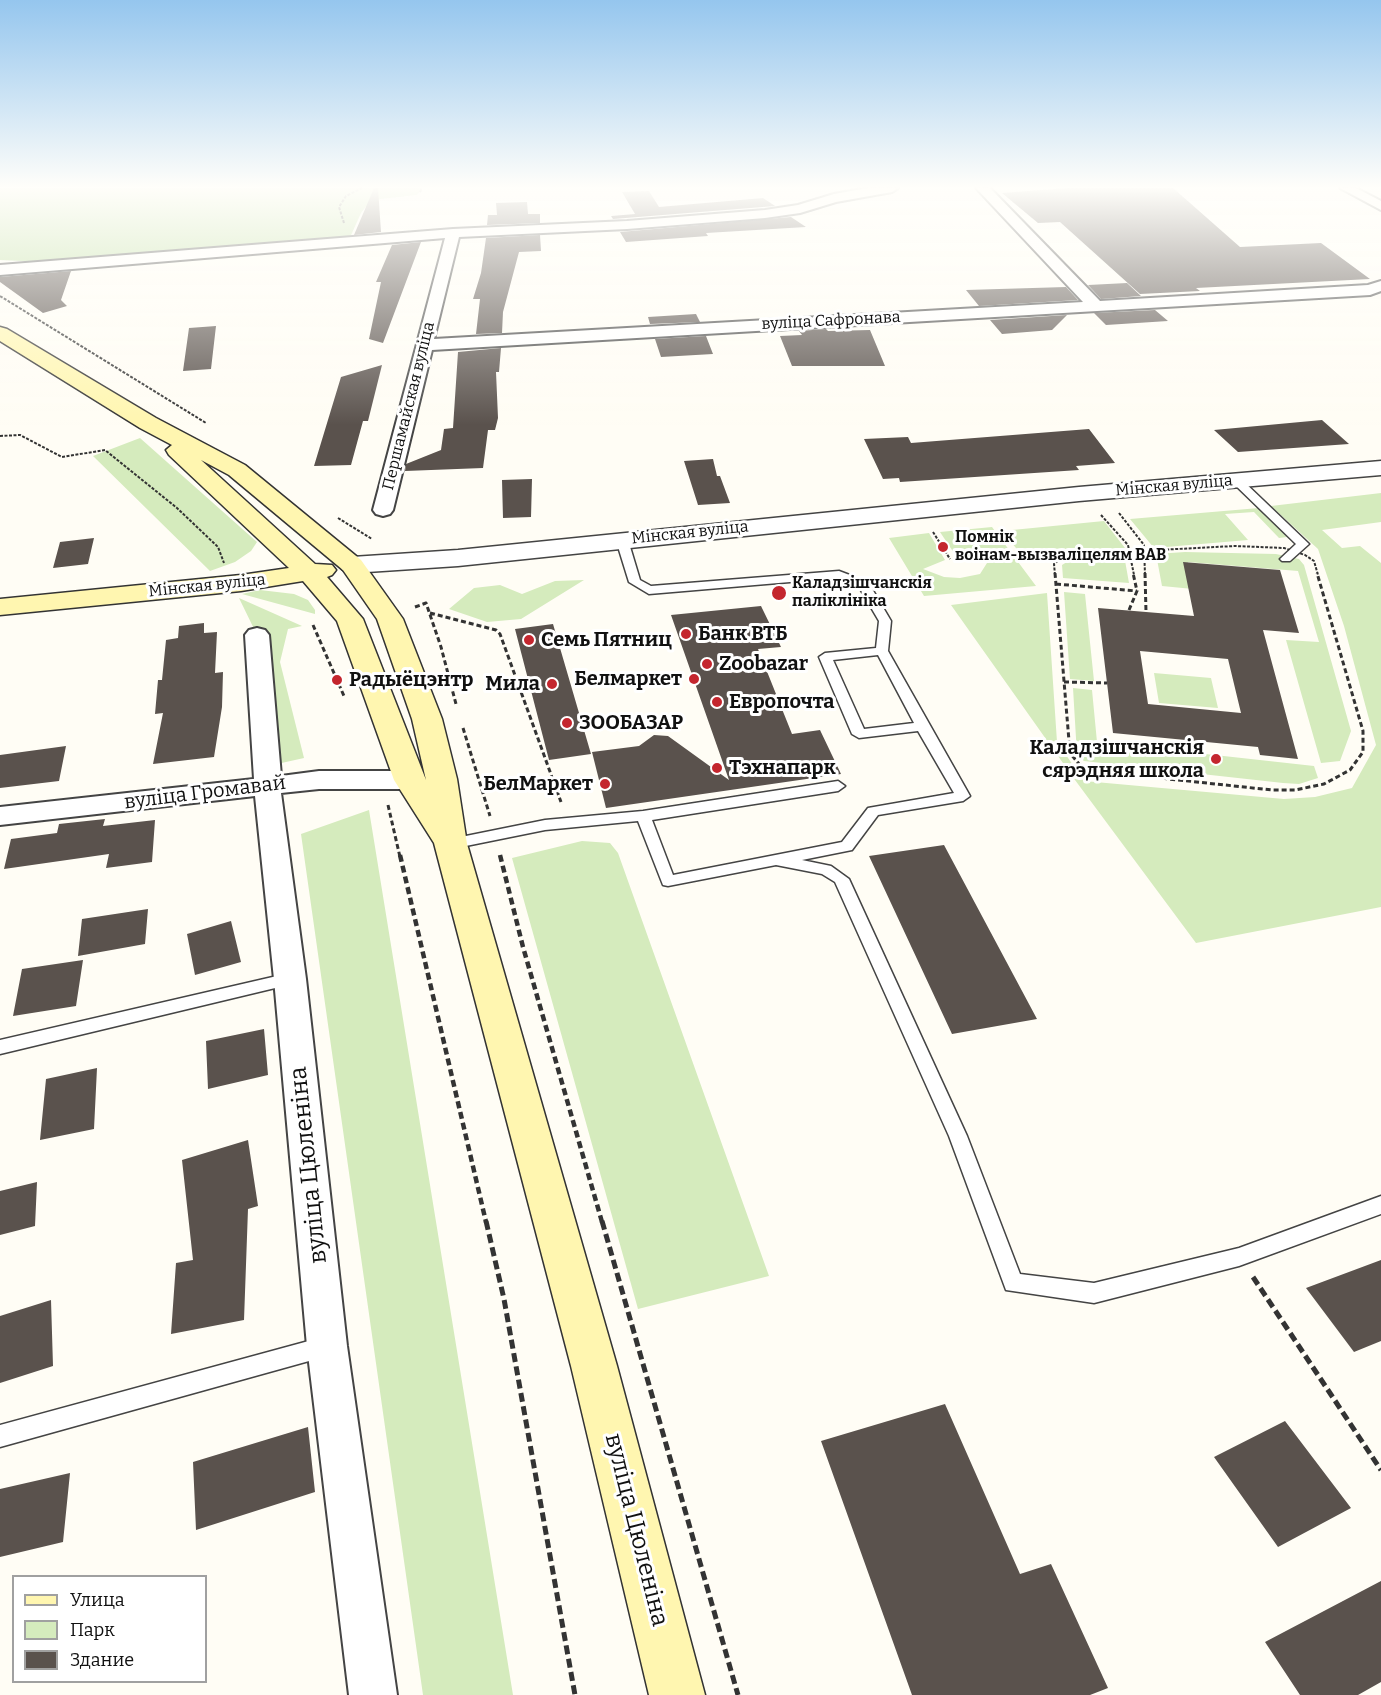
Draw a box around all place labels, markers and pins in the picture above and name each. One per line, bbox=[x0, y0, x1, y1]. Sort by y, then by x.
place label: Помнік воінам-вызваліцелям ВАВ bbox=[955, 528, 1166, 566]
marker: Помнік воінам-вызваліцелям ВАВ bbox=[936, 540, 950, 554]
place label: Каладзішчанскія паліклініка bbox=[792, 574, 932, 612]
marker: Каладзішчанскія паліклініка bbox=[770, 584, 788, 602]
place label: Банк ВТБ bbox=[698, 622, 788, 646]
marker: Банк ВТБ bbox=[679, 627, 693, 641]
place label: Семь Пятниц bbox=[541, 628, 672, 652]
marker: Семь Пятниц bbox=[522, 633, 536, 647]
place label: Zoobazar bbox=[719, 652, 808, 676]
marker: Zoobazar bbox=[700, 657, 714, 671]
place label: Белмаркет bbox=[574, 667, 682, 691]
place label: Радыёцэнтр bbox=[349, 668, 473, 692]
place label: Мила bbox=[485, 672, 540, 696]
marker: Белмаркет bbox=[687, 672, 701, 686]
marker: Радыёцэнтр bbox=[330, 673, 344, 687]
marker: Мила bbox=[545, 677, 559, 691]
place label: Европочта bbox=[729, 690, 834, 714]
marker: Европочта bbox=[710, 695, 724, 709]
place label: ЗООБАЗАР bbox=[579, 711, 683, 735]
marker: ЗООБАЗАР bbox=[560, 716, 574, 730]
place label: Каладзішчанскія сярэдняя школа bbox=[1029, 736, 1204, 783]
marker: Каладзішчанскія сярэдняя школа bbox=[1209, 752, 1223, 766]
place label: Тэхнапарк bbox=[729, 756, 836, 780]
marker: Тэхнапарк bbox=[710, 761, 724, 775]
place label: БелМаркет bbox=[483, 772, 593, 796]
marker: БелМаркет bbox=[598, 777, 612, 791]

